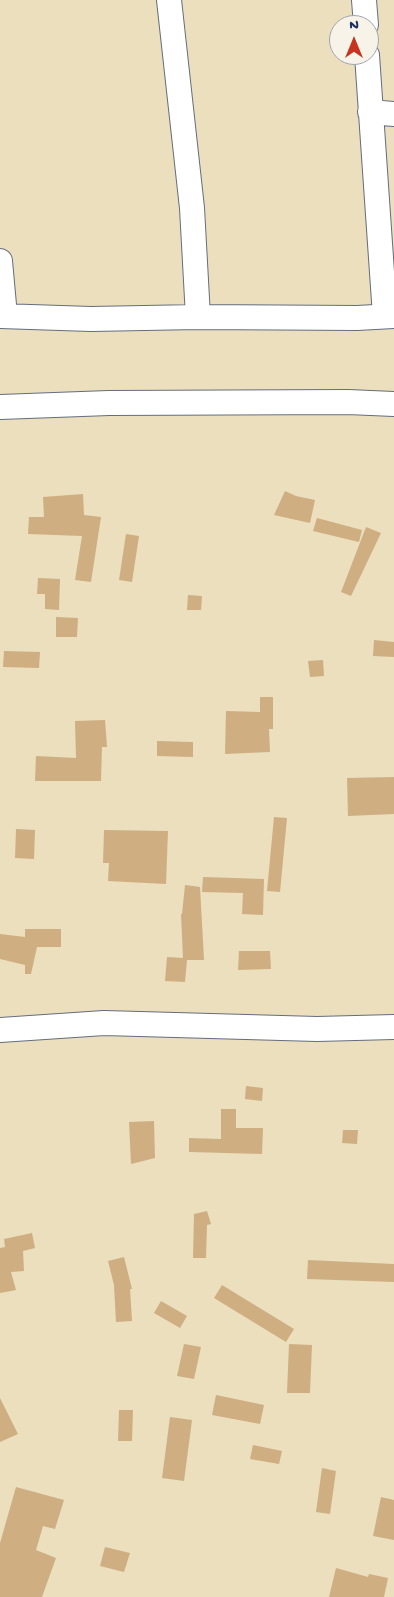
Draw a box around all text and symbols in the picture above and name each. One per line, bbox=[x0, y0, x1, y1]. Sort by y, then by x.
north arrow bbox=[329, 15, 379, 65]
text: N bbox=[349, 17, 359, 34]

